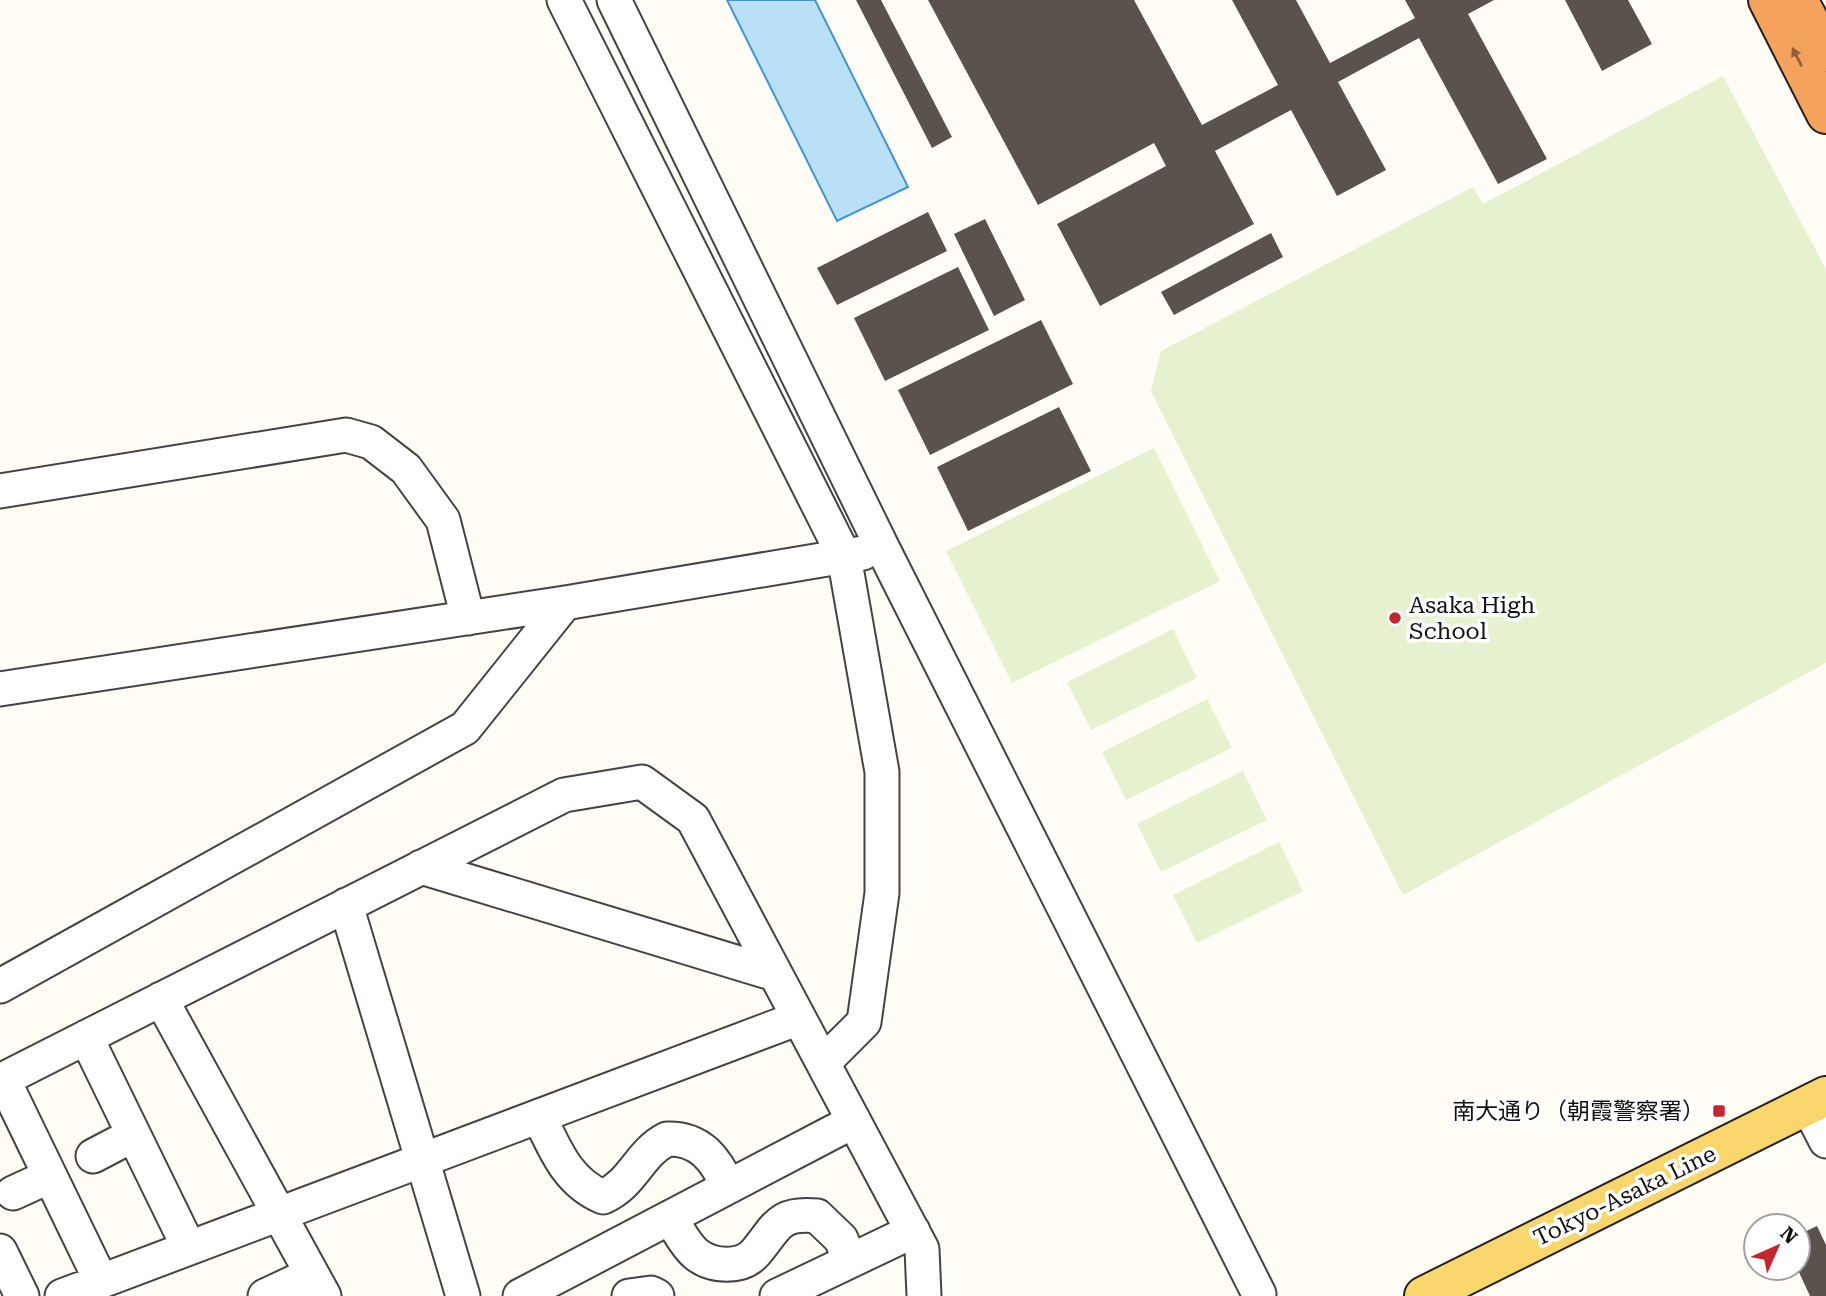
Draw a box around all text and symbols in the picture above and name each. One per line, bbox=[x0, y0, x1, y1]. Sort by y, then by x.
one-way arrow bbox=[1792, 47, 1803, 67]
place label: Asaka High School bbox=[1409, 592, 1535, 645]
marker: Asaka High School bbox=[1387, 610, 1403, 626]
place label: 南大通り（朝霞警察署） bbox=[1452, 1098, 1705, 1125]
marker: 南大通り（朝霞警察署） bbox=[1711, 1103, 1727, 1119]
street label: Tokyo-Asaka Line bbox=[1529, 1140, 1721, 1252]
north arrow bbox=[1742, 1212, 1812, 1282]
text: N bbox=[1775, 1222, 1802, 1249]

